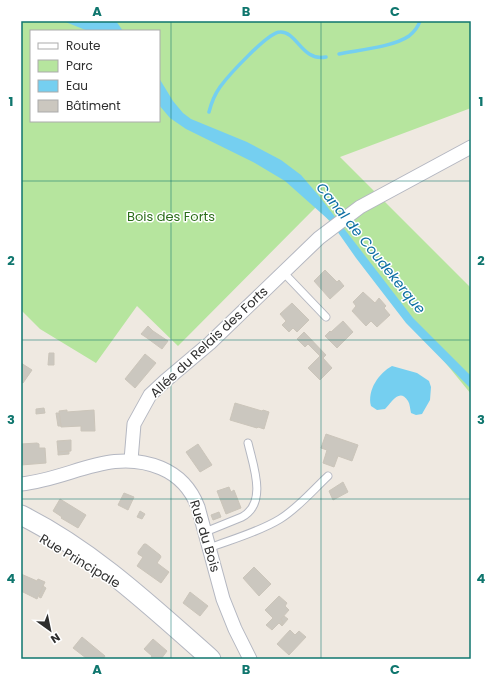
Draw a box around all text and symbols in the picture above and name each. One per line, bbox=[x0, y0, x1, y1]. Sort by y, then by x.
text: A bbox=[92, 2, 102, 21]
text: B bbox=[242, 2, 251, 21]
text: C bbox=[390, 2, 400, 21]
legend bbox=[30, 30, 160, 122]
text: Route bbox=[66, 37, 100, 54]
text: Parc bbox=[66, 57, 93, 74]
text: Eau bbox=[66, 77, 88, 94]
text: 1 bbox=[9, 92, 13, 111]
text: 1 bbox=[479, 92, 483, 111]
text: Bâtiment bbox=[66, 97, 121, 114]
water label: Canal de Coudekerque bbox=[312, 178, 430, 318]
park label: Bois des Forts bbox=[127, 207, 215, 226]
text: 2 bbox=[7, 251, 15, 270]
text: 2 bbox=[477, 251, 485, 270]
street label: Allée du Relais des Forts bbox=[146, 282, 272, 402]
text: 3 bbox=[7, 410, 15, 429]
text: 3 bbox=[477, 410, 485, 429]
street label: Rue du Bois bbox=[185, 498, 225, 575]
street label: Rue Principale bbox=[36, 529, 124, 593]
text: 4 bbox=[7, 569, 16, 588]
text: 4 bbox=[477, 569, 486, 588]
north arrow bbox=[30, 610, 70, 650]
text: N bbox=[48, 629, 63, 647]
text: A bbox=[92, 660, 102, 679]
text: B bbox=[242, 660, 251, 679]
text: C bbox=[390, 660, 400, 679]

